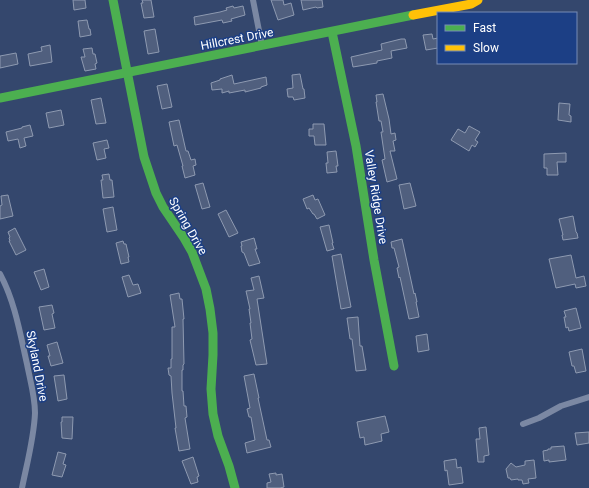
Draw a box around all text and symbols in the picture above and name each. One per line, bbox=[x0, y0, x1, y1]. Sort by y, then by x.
legend bbox=[437, 12, 577, 64]
text: Fast bbox=[473, 21, 496, 35]
street label: Hillcrest Drive bbox=[199, 25, 275, 53]
text: Slow bbox=[473, 41, 499, 55]
street label: Valley Ridge Drive bbox=[362, 149, 390, 245]
street label: Spring Drive bbox=[166, 195, 210, 257]
street label: Skyland Drive bbox=[23, 329, 51, 403]

